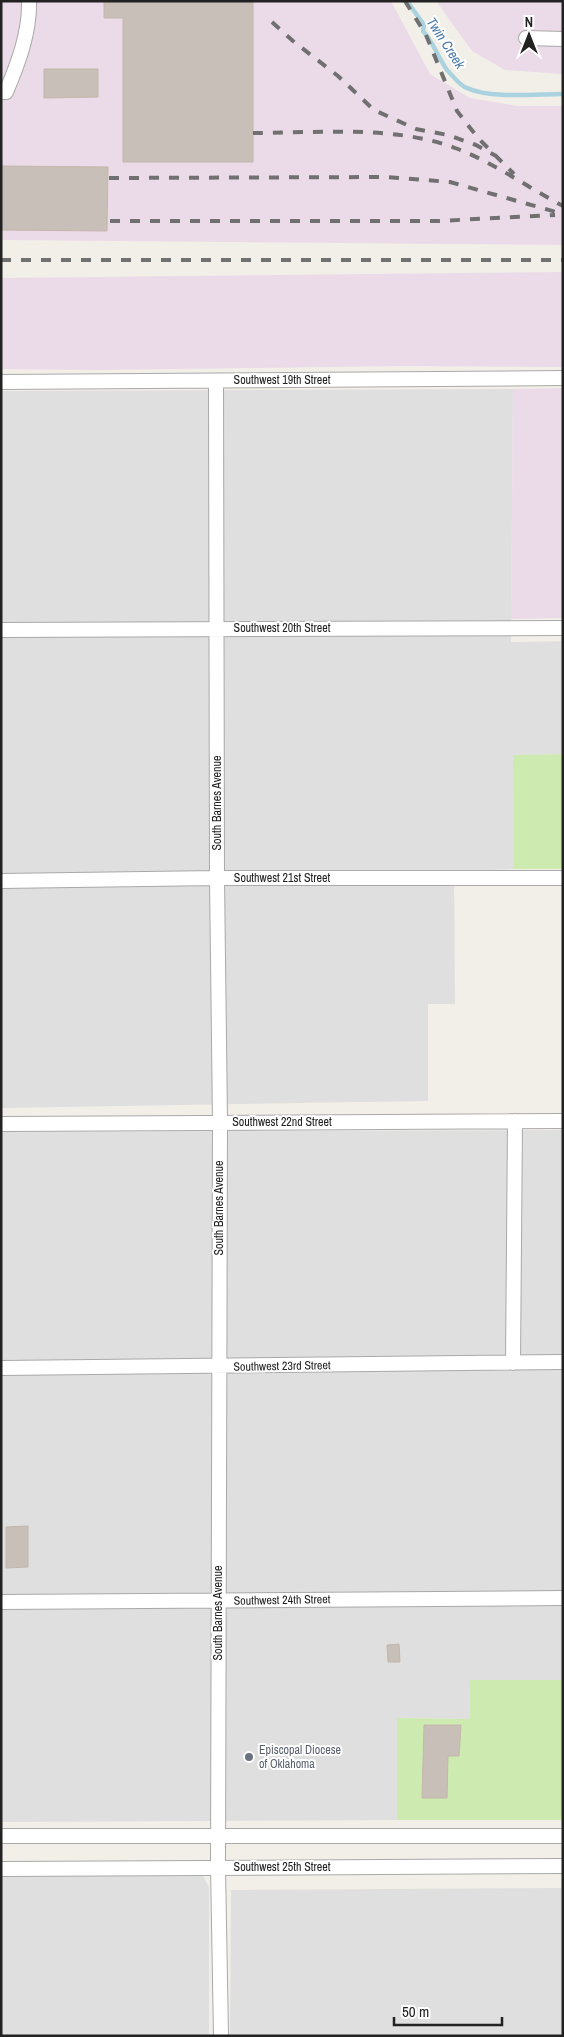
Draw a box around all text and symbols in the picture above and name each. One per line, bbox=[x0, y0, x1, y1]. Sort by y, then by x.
north arrow bbox=[504, 10, 554, 60]
text: N bbox=[525, 13, 533, 31]
water label: Twin Creek bbox=[423, 14, 470, 73]
street label: Southwest 19th Street bbox=[234, 372, 331, 388]
street label: Southwest 20th Street bbox=[234, 620, 331, 636]
street label: South Barnes Avenue bbox=[209, 755, 225, 851]
street label: Southwest 21st Street bbox=[234, 870, 330, 886]
street label: Southwest 22nd Street bbox=[232, 1114, 332, 1130]
street label: South Barnes Avenue bbox=[211, 1160, 227, 1256]
street label: Southwest 23rd Street bbox=[233, 1357, 331, 1375]
street label: South Barnes Avenue bbox=[210, 1565, 226, 1661]
street label: Southwest 24th Street bbox=[233, 1591, 331, 1609]
place label: Episcopal Diocese of Oklahoma bbox=[259, 1742, 341, 1772]
marker: Episcopal Diocese of Oklahoma bbox=[243, 1751, 255, 1763]
street label: Southwest 25th Street bbox=[234, 1859, 331, 1875]
scale bar bbox=[394, 1994, 502, 2026]
text: 50 m bbox=[402, 2001, 429, 2022]

